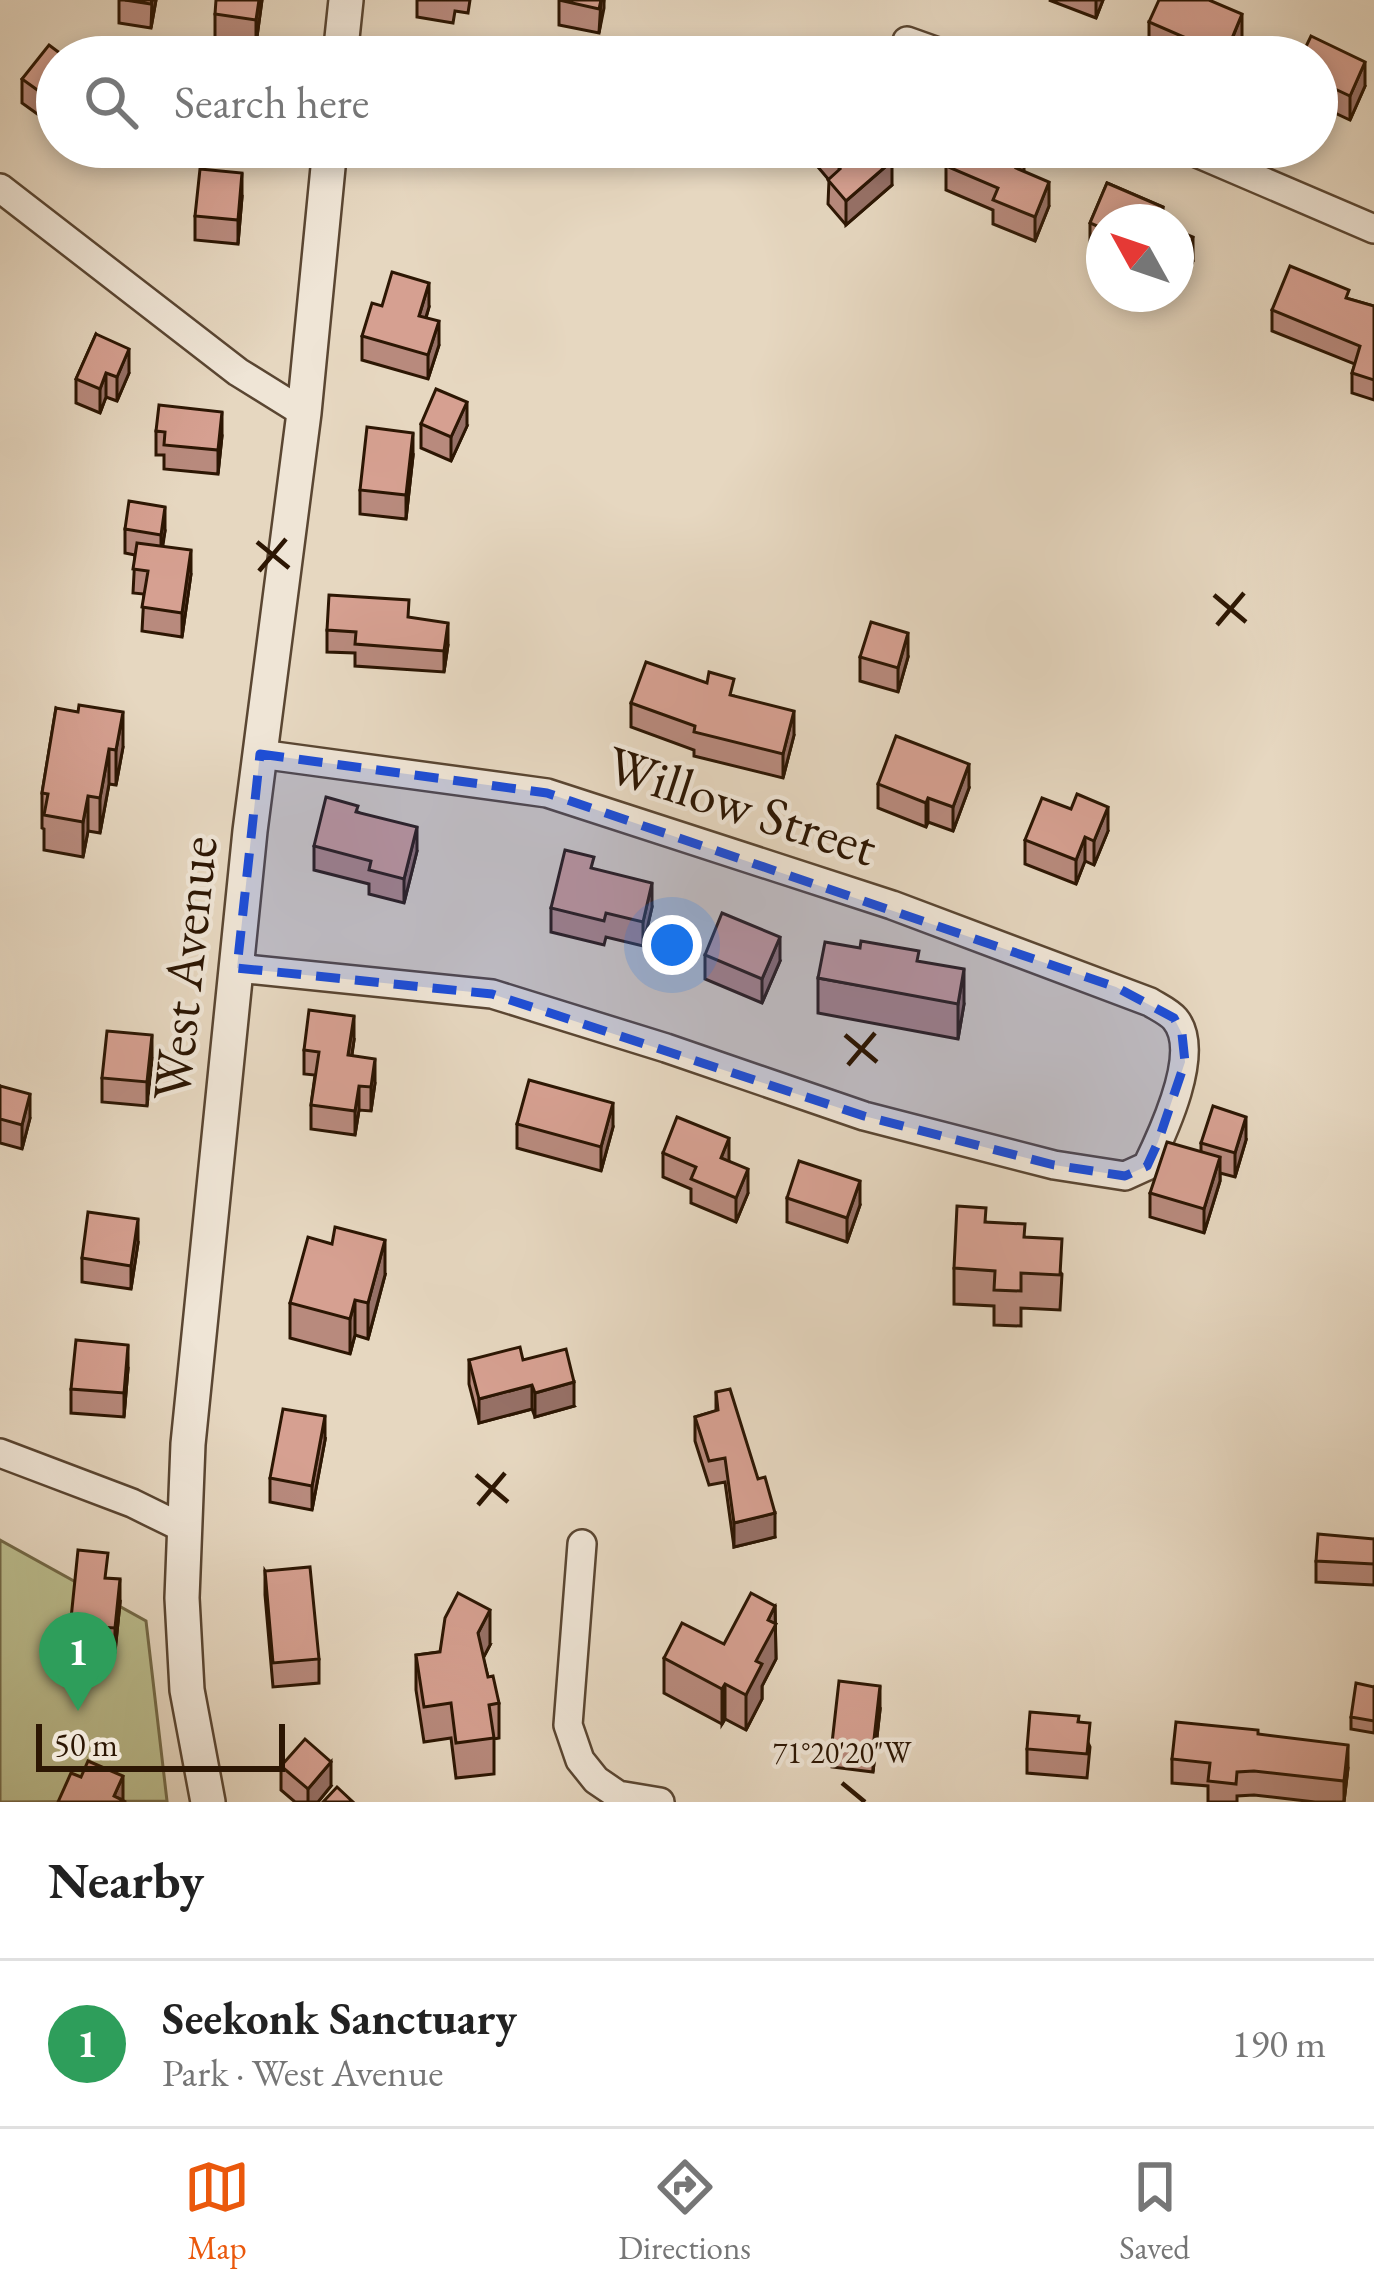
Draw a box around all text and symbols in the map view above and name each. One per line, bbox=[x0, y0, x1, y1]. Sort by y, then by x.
search box bbox=[36, 36, 1338, 168]
icon: search bbox=[78, 69, 144, 135]
text: Search here bbox=[174, 73, 369, 131]
north arrow bbox=[1086, 204, 1194, 312]
street label: Willow Street bbox=[598, 728, 886, 882]
street label: West Avenue bbox=[135, 832, 233, 1104]
your location bbox=[642, 915, 702, 975]
pin: 1 bbox=[39, 1612, 117, 1711]
scale bar bbox=[36, 1718, 285, 1771]
text: 50 m bbox=[54, 1723, 118, 1766]
text: 71°20'20"W bbox=[773, 1733, 912, 1772]
text: Nearby bbox=[48, 1847, 204, 1913]
text: Seekonk Sanctuary bbox=[162, 1989, 517, 2047]
text: 1 bbox=[77, 2018, 97, 2069]
text: 190 m bbox=[1232, 2018, 1326, 2069]
text: Park · West Avenue bbox=[162, 2047, 443, 2098]
tab: Map bbox=[184, 2154, 250, 2269]
tab: Directions bbox=[618, 2154, 751, 2269]
tab: Saved bbox=[1119, 2154, 1190, 2269]

